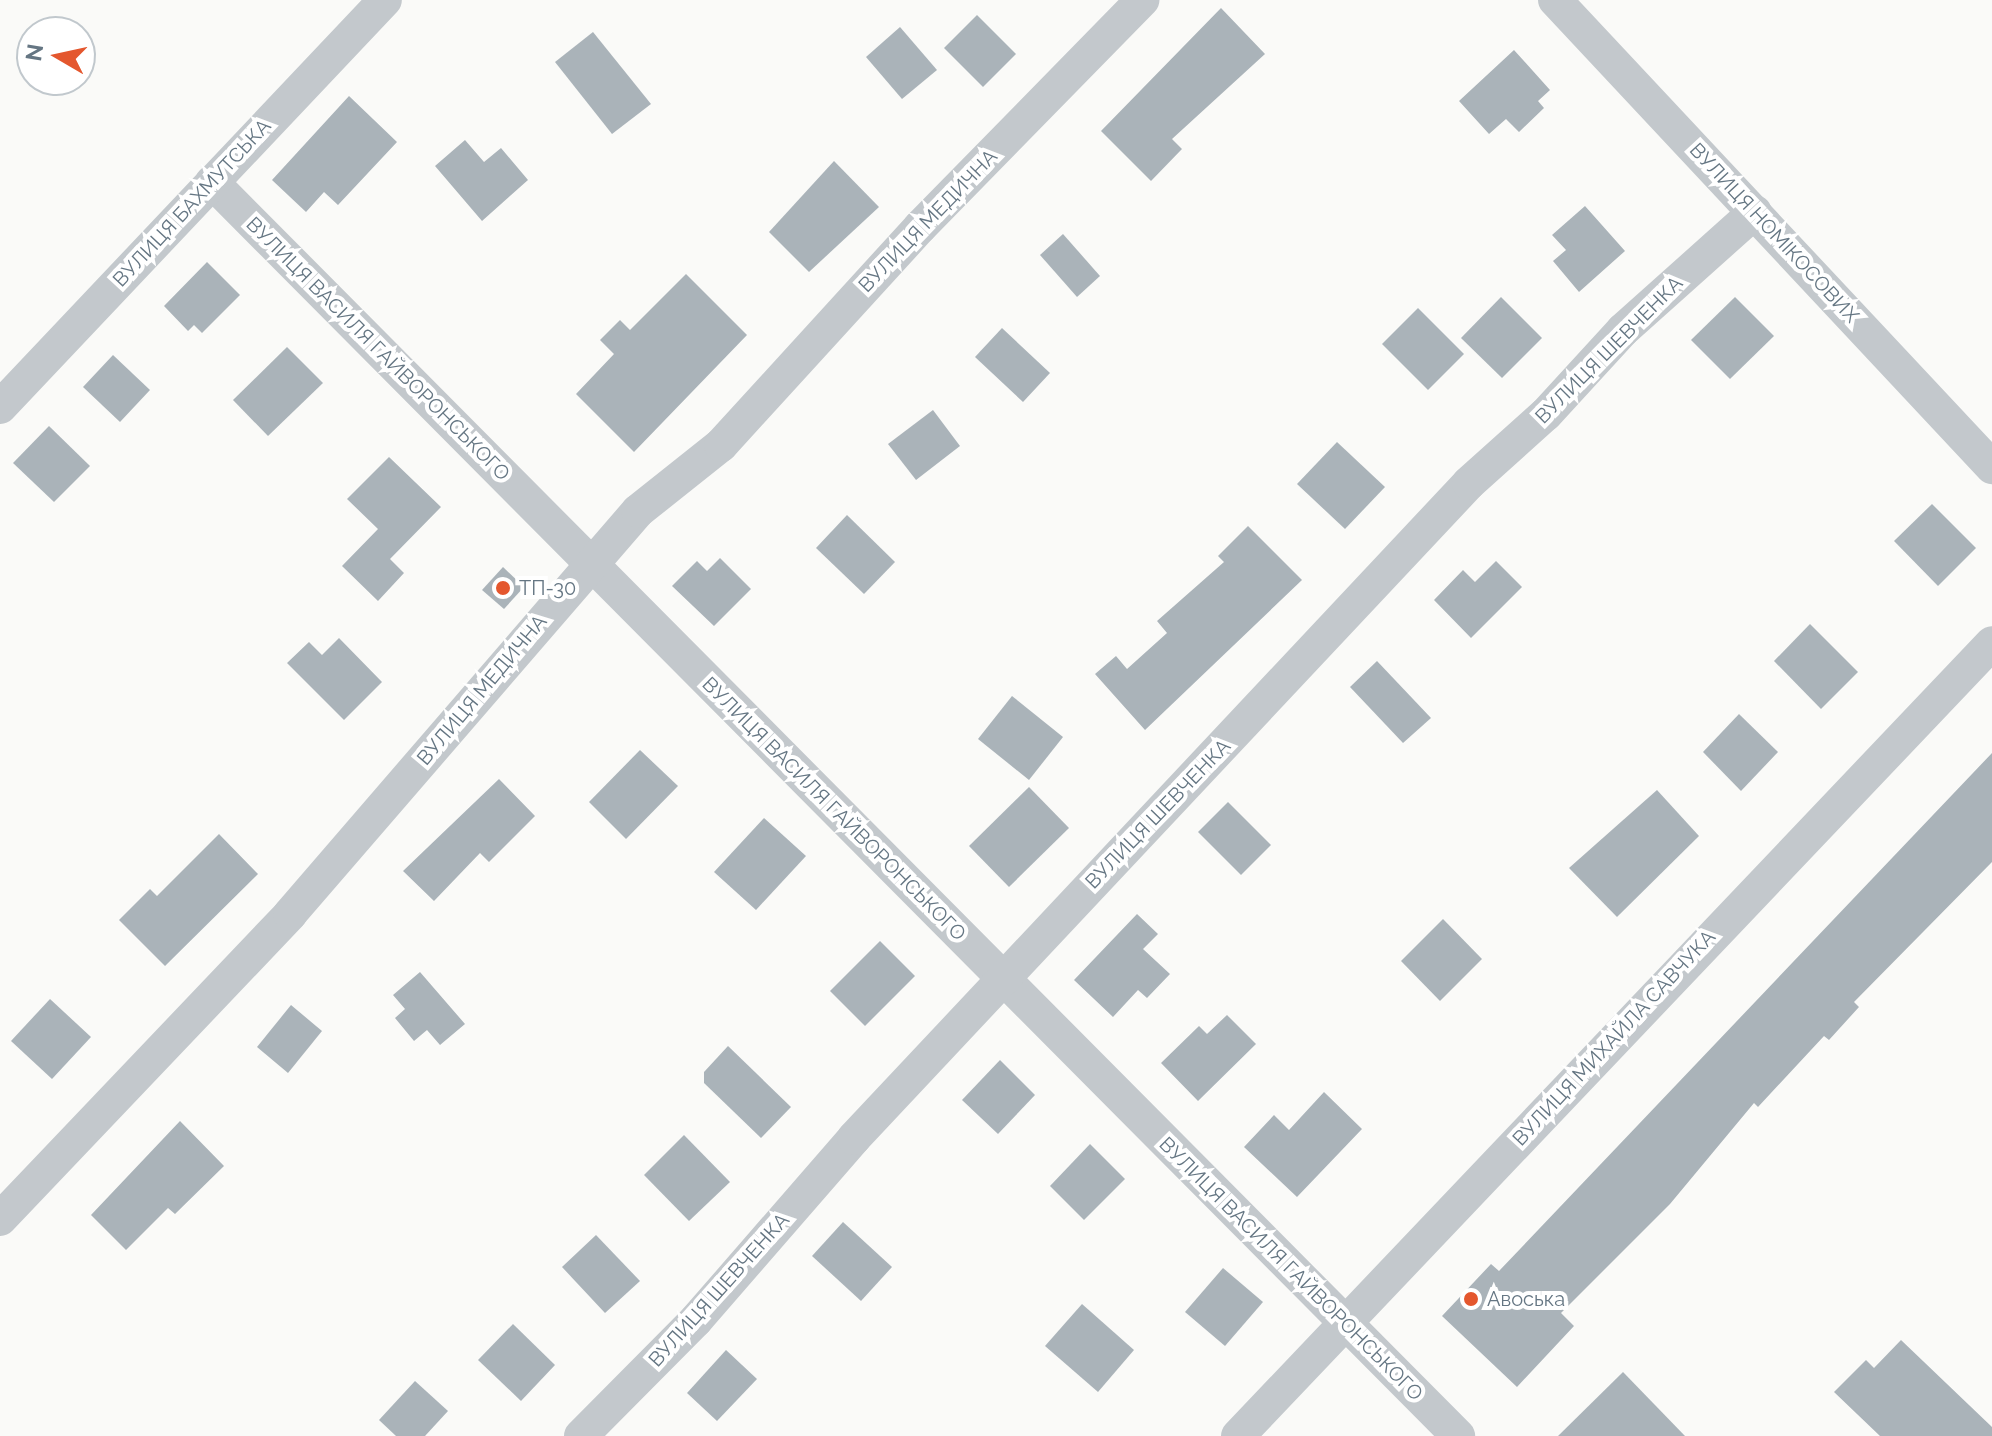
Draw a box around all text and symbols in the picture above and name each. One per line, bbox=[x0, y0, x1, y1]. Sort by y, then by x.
north arrow bbox=[16, 16, 96, 96]
text: N bbox=[20, 42, 48, 63]
street label: ВУЛИЦЯ БАХМУТСЬКА bbox=[108, 114, 276, 292]
street label: ВУЛИЦЯ НОМІКОСОВИХ bbox=[1684, 138, 1864, 328]
street label: ВУЛИЦЯ МЕДИЧНА bbox=[854, 145, 1002, 297]
street label: ВУЛИЦЯ ВАСИЛЯ ГАЙВОРОНСЬКОГО bbox=[241, 212, 515, 486]
street label: ВУЛИЦЯ ШЕВЧЕНКА bbox=[1530, 271, 1688, 429]
place label: ТП-30 bbox=[519, 576, 576, 600]
marker: ТП-30 bbox=[494, 579, 512, 597]
street label: ВУЛИЦЯ МЕДИЧНА bbox=[412, 610, 552, 770]
street label: ВУЛИЦЯ ВАСИЛЯ ГАЙВОРОНСЬКОГО bbox=[697, 672, 971, 946]
street label: ВУЛИЦЯ ШЕВЧЕНКА bbox=[1080, 734, 1236, 894]
street label: ВУЛИЦЯ МИХАЙЛА САВЧУКА bbox=[1507, 925, 1721, 1151]
street label: ВУЛИЦЯ ВАСИЛЯ ГАЙВОРОНСЬКОГО bbox=[1154, 1132, 1428, 1406]
street label: ВУЛИЦЯ ШЕВЧЕНКА bbox=[644, 1208, 794, 1372]
place label: Авоська bbox=[1487, 1287, 1565, 1311]
marker: Авоська bbox=[1462, 1290, 1480, 1308]

